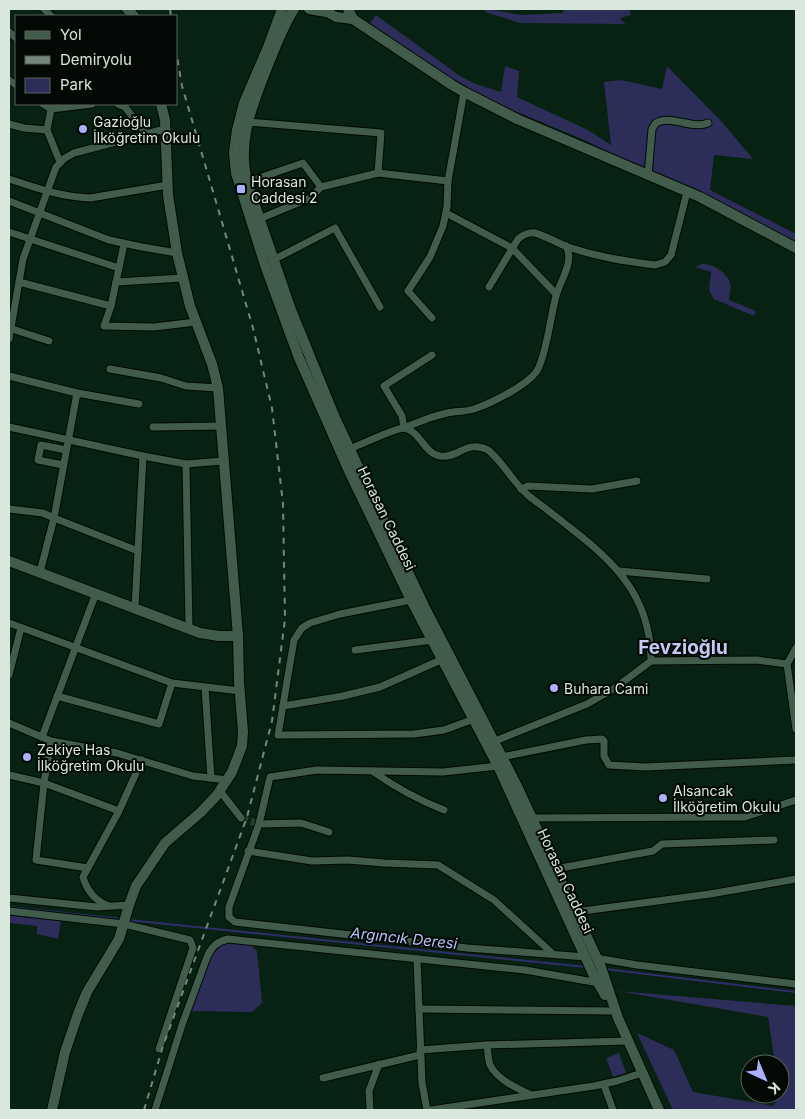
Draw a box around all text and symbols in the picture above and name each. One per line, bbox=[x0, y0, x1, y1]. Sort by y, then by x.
legend bbox=[15, 15, 178, 105]
text: Yol bbox=[60, 25, 82, 44]
text: Demiryolu bbox=[60, 50, 132, 69]
text: Park bbox=[60, 75, 93, 94]
place label: Gazioğlu İlköğretim Okulu bbox=[93, 113, 200, 146]
marker: Gazioğlu İlköğretim Okulu bbox=[77, 123, 89, 135]
place label: Horasan Caddesi 2 bbox=[251, 173, 318, 206]
marker: Horasan Caddesi 2 bbox=[235, 183, 247, 195]
street label: Horasan Caddesi bbox=[354, 463, 420, 573]
district label: Fevzioğlu bbox=[638, 636, 728, 659]
place label: Buhara Cami bbox=[564, 680, 648, 697]
marker: Buhara Cami bbox=[548, 682, 560, 694]
place label: Zekiye Has İlköğretim Okulu bbox=[37, 741, 144, 774]
marker: Zekiye Has İlköğretim Okulu bbox=[21, 751, 33, 763]
place label: Alsancak İlköğretim Okulu bbox=[673, 782, 780, 815]
marker: Alsancak İlköğretim Okulu bbox=[657, 792, 669, 804]
street label: Horasan Caddesi bbox=[534, 826, 598, 936]
water label: Argıncık Deresi bbox=[349, 923, 459, 953]
north arrow bbox=[740, 1054, 790, 1104]
text: K bbox=[765, 1079, 784, 1098]

